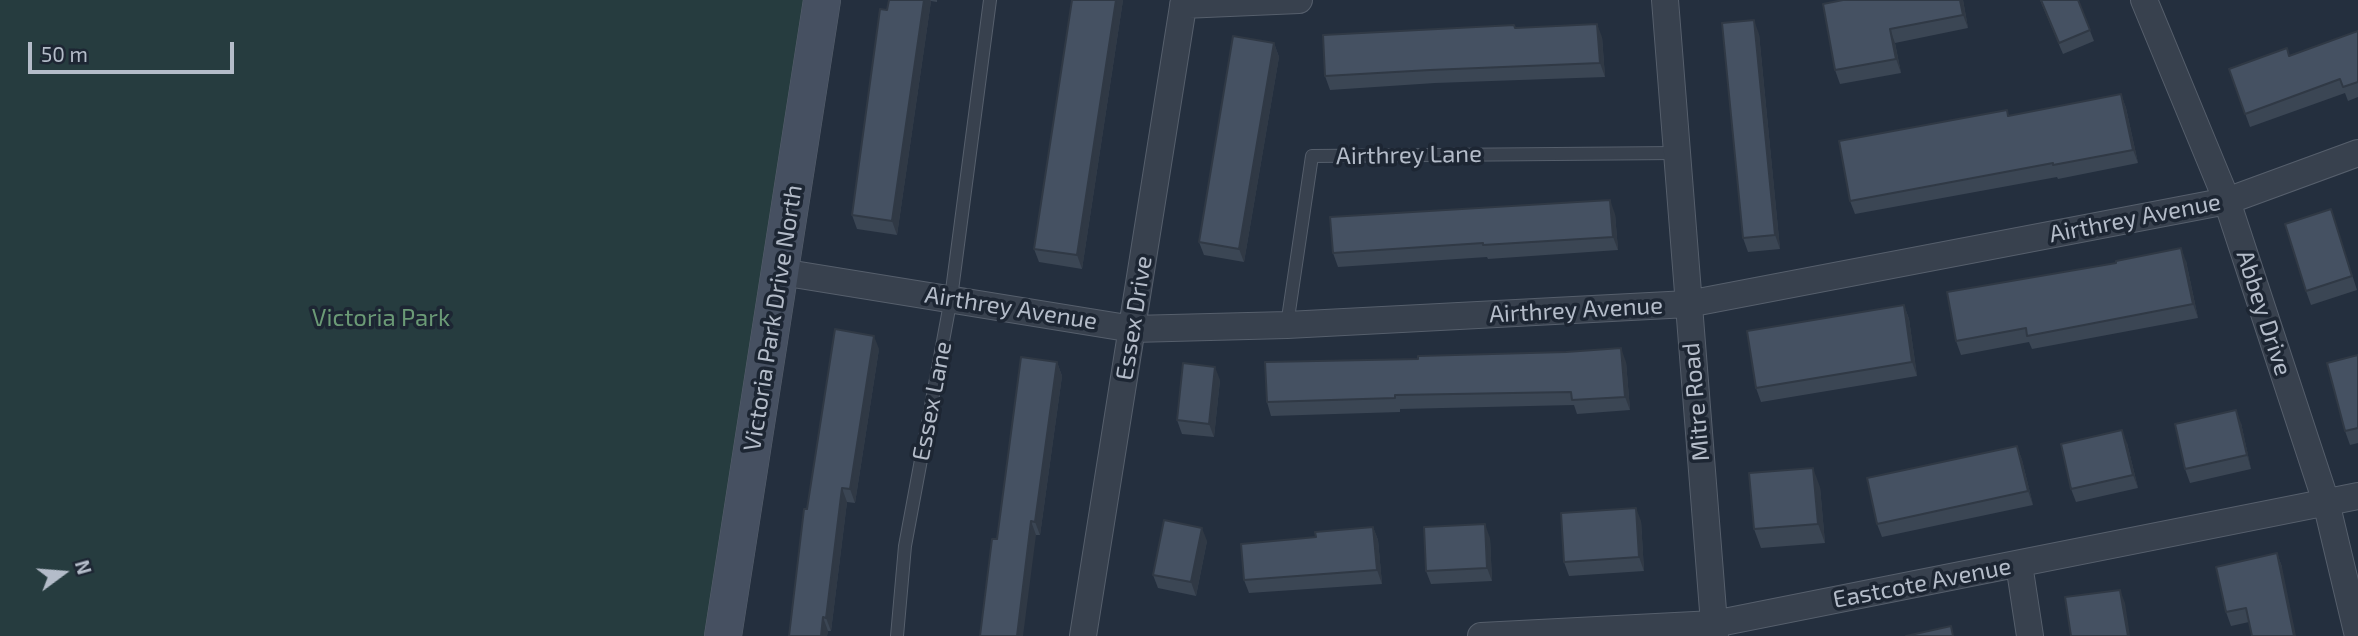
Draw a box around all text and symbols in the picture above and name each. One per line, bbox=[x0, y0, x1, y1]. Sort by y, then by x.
scale bar bbox=[32, 28, 238, 72]
text: 50 m bbox=[41, 41, 88, 66]
street label: Airthrey Lane bbox=[1336, 139, 1482, 171]
street label: Victoria Park Drive North bbox=[738, 183, 808, 453]
street label: Airthrey Avenue bbox=[2047, 187, 2223, 249]
street label: Abbey Drive bbox=[2230, 247, 2298, 379]
street label: Essex Drive bbox=[1110, 254, 1158, 382]
street label: Airthrey Avenue bbox=[923, 280, 1099, 336]
street label: Airthrey Avenue bbox=[1488, 291, 1664, 329]
park label: Victoria Park bbox=[312, 304, 450, 332]
street label: Essex Lane bbox=[906, 339, 958, 463]
street label: Mitre Road bbox=[1676, 341, 1716, 463]
north arrow bbox=[28, 538, 98, 608]
street label: Eastcote Avenue bbox=[1830, 552, 2014, 614]
text: N bbox=[71, 557, 97, 577]

